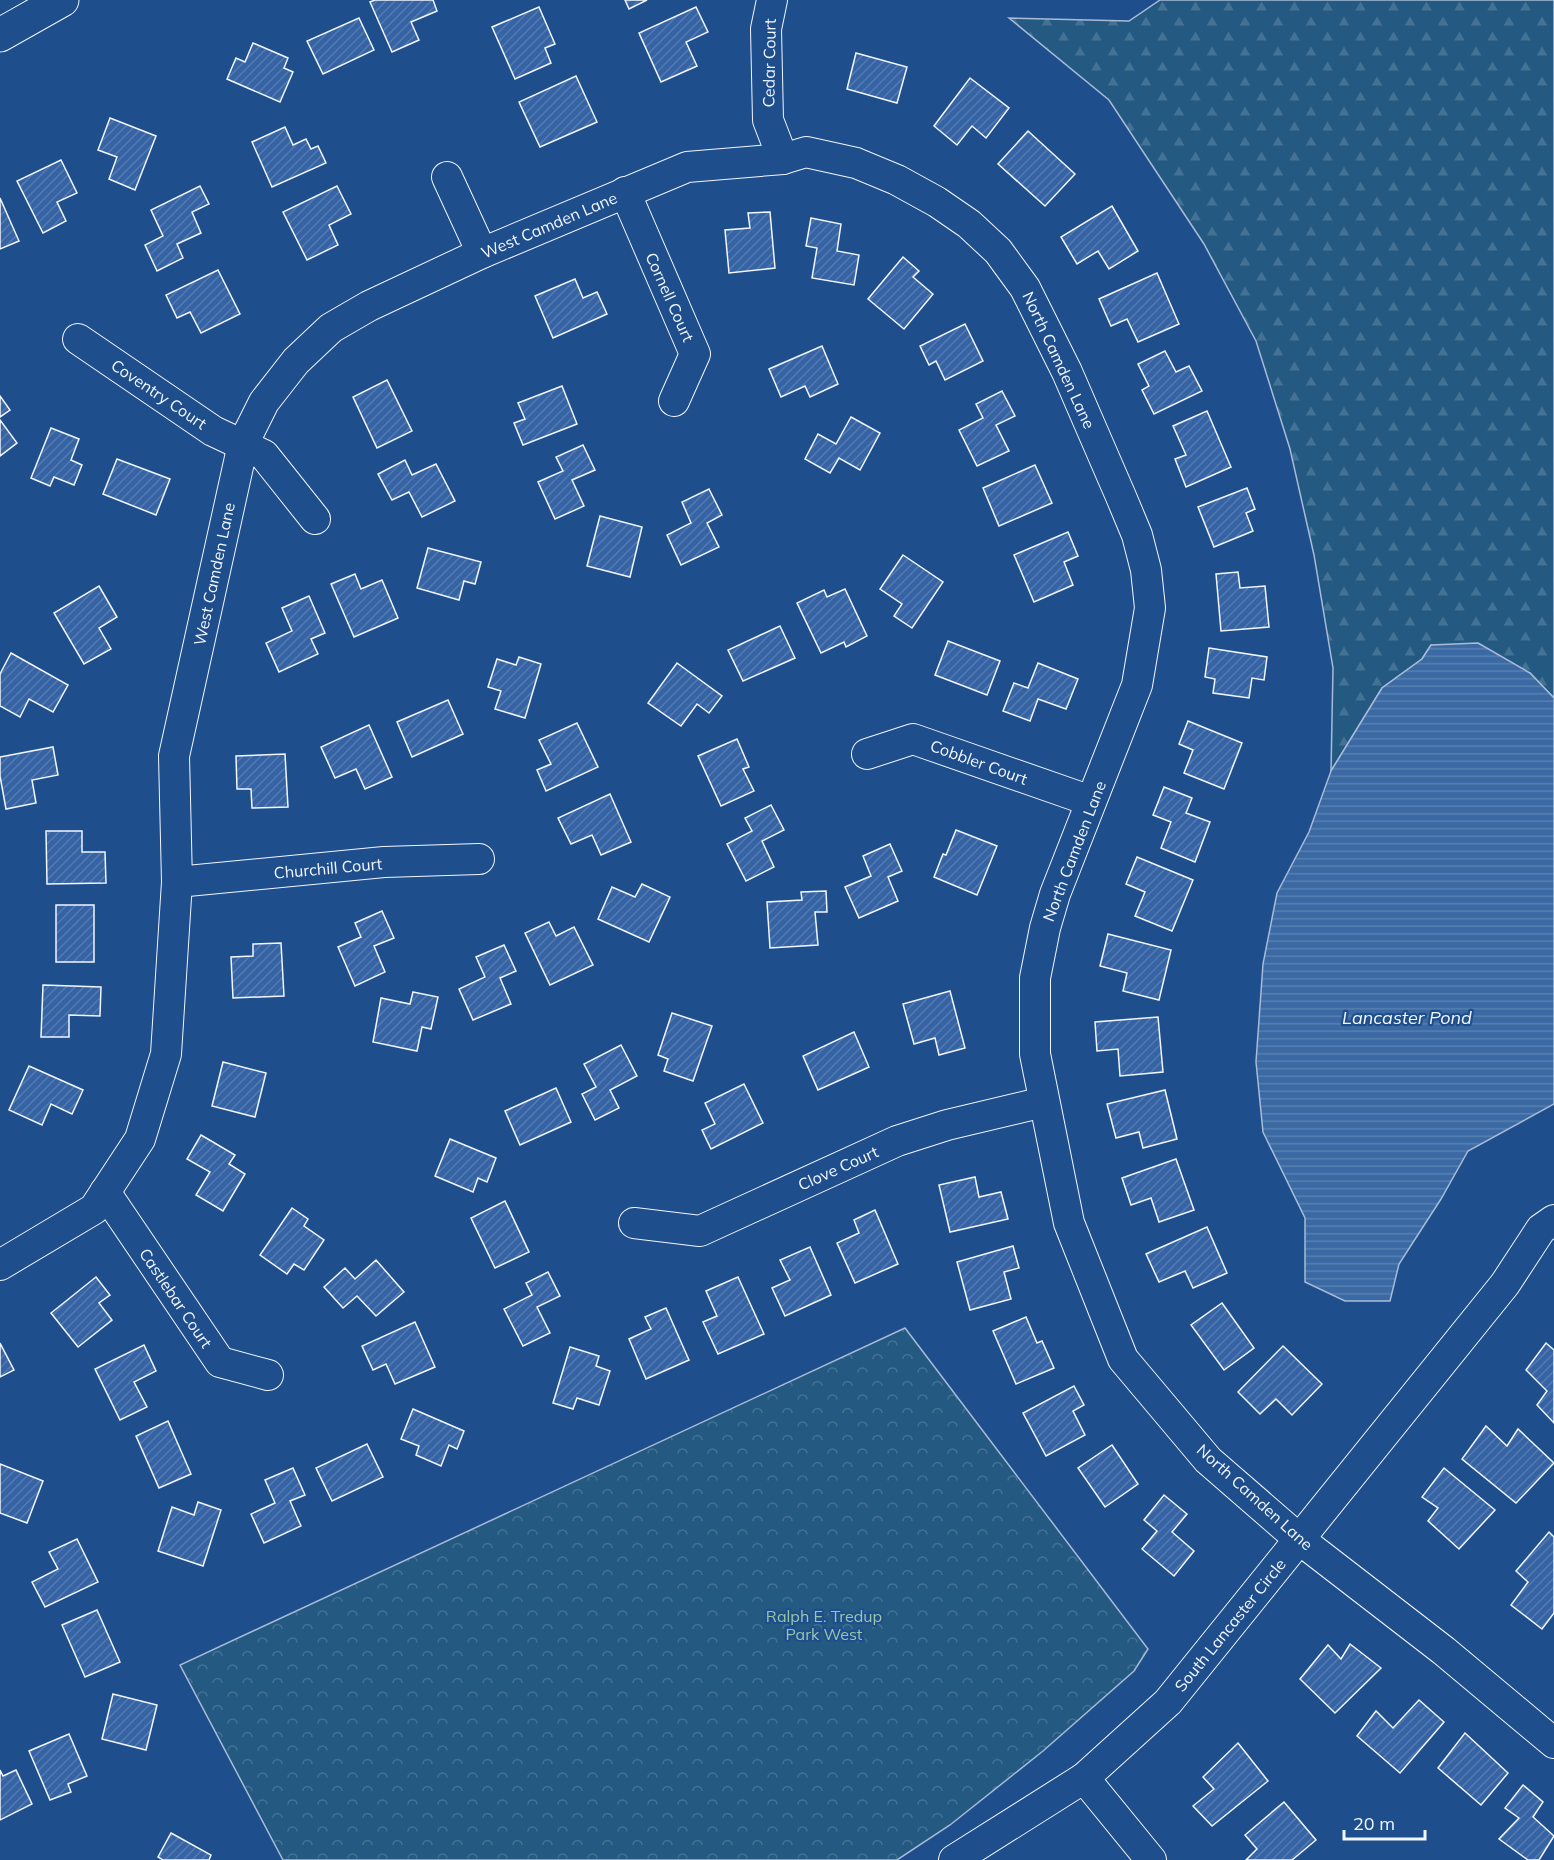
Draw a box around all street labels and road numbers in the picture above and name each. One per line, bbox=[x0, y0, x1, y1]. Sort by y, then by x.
street label: Cedar Court bbox=[758, 18, 780, 108]
street label: West Camden Lane bbox=[478, 187, 620, 263]
street label: Cornell Court bbox=[641, 249, 699, 345]
street label: North Camden Lane bbox=[1018, 288, 1100, 432]
street label: Coventry Court bbox=[107, 355, 211, 434]
street label: West Camden Lane bbox=[189, 501, 239, 647]
street label: Cobbler Court bbox=[928, 735, 1031, 789]
street label: North Camden Lane bbox=[1038, 778, 1110, 924]
street label: Churchill Court bbox=[273, 853, 383, 883]
street label: Clove Court bbox=[795, 1141, 882, 1195]
street label: Castlebar Court bbox=[135, 1244, 217, 1352]
street label: North Camden Lane bbox=[1193, 1440, 1317, 1554]
street label: South Lancaster Circle bbox=[1170, 1554, 1290, 1696]

